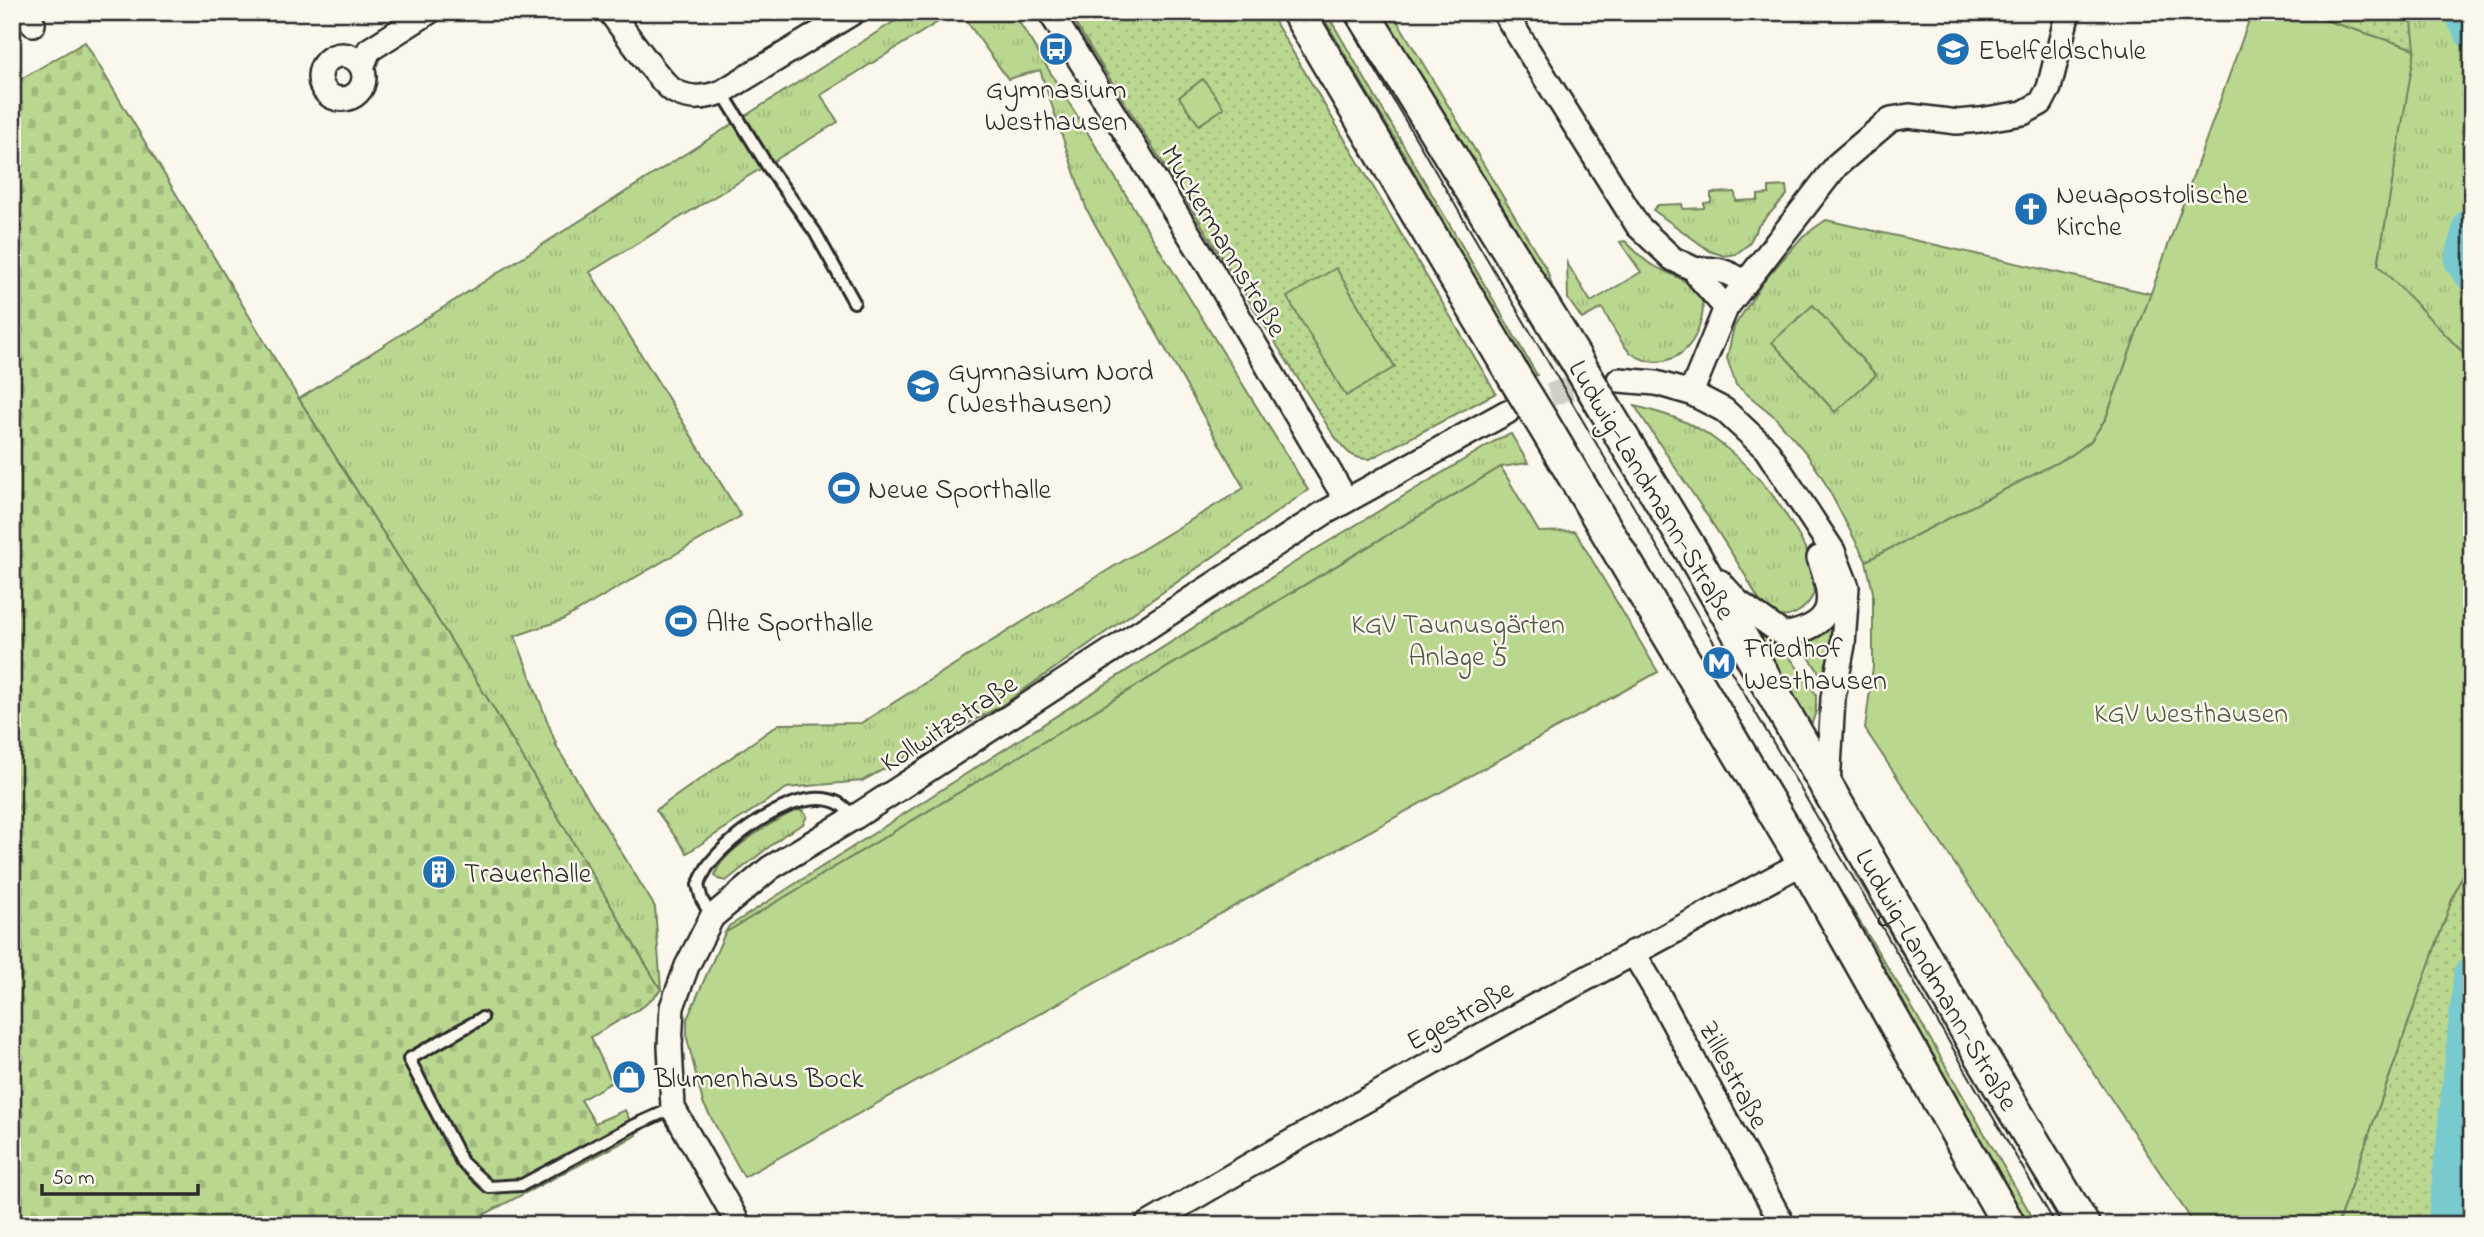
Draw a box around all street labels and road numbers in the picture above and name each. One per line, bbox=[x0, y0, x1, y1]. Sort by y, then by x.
street label: Muckermannstraße bbox=[1148, 138, 1296, 346]
street label: Ludwig-Landmann-Straße bbox=[1556, 353, 1744, 629]
street label: Kollwitzstraße bbox=[873, 665, 1027, 785]
street label: Ludwig-Landmann-Straße bbox=[1843, 842, 2027, 1120]
street label: Egestraße bbox=[1400, 971, 1522, 1063]
street label: Zillestraße bbox=[1686, 1014, 1778, 1138]

